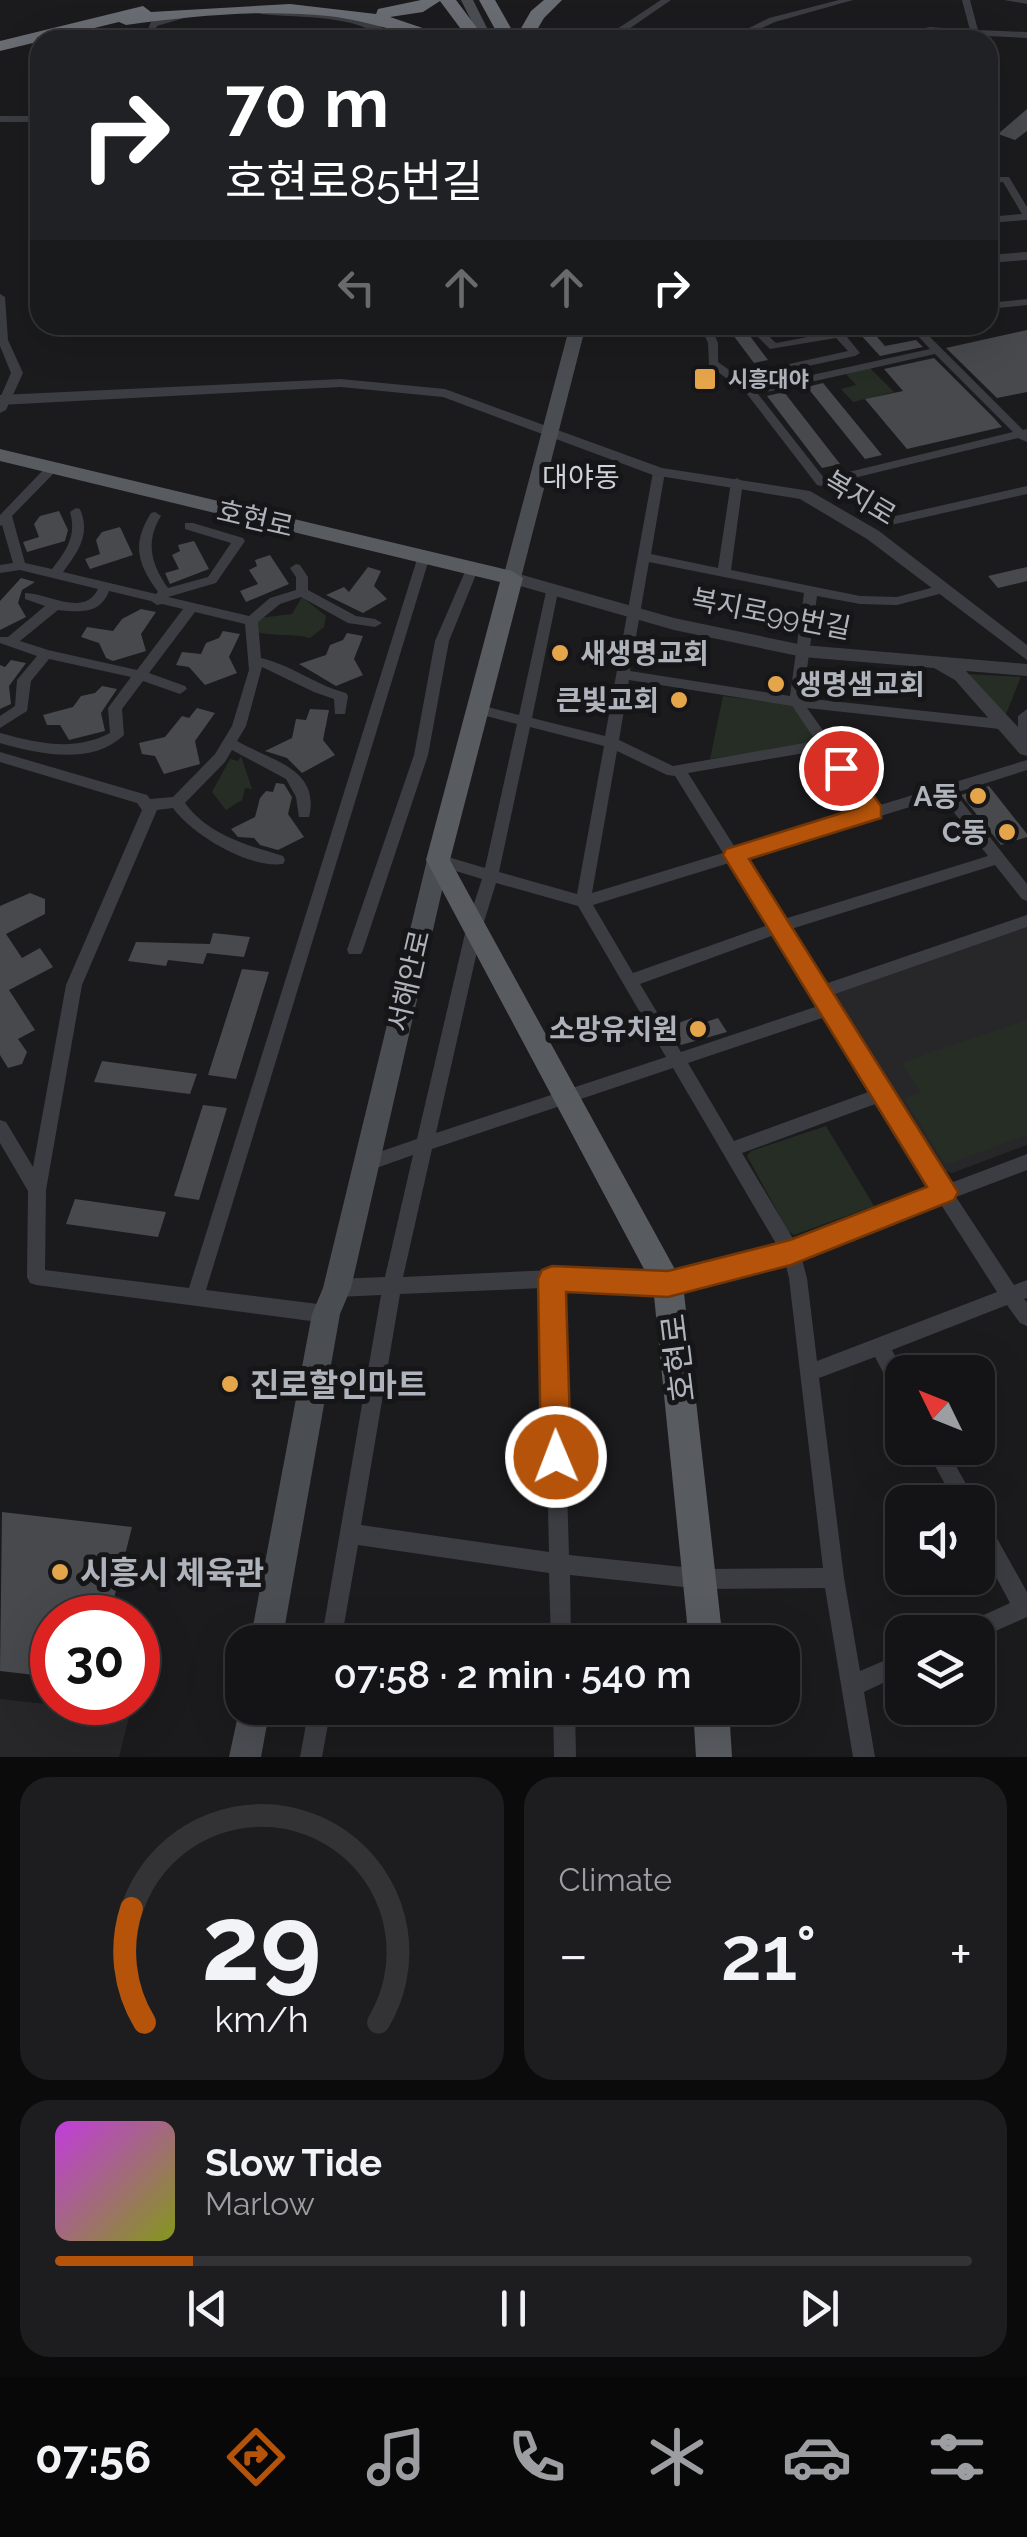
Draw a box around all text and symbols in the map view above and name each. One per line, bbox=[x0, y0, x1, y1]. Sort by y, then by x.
text: 70 m bbox=[225, 61, 389, 143]
icon: right bbox=[60, 70, 190, 200]
text: 호현로85번길 bbox=[225, 155, 483, 208]
icon: left bbox=[329, 260, 384, 315]
icon: ahead bbox=[434, 260, 489, 315]
icon: ahead bbox=[539, 260, 594, 315]
icon: right bbox=[644, 260, 699, 315]
marker: 시흥대야 bbox=[692, 366, 718, 392]
place label: 시흥대야 bbox=[728, 366, 809, 392]
district label: 대야동 bbox=[542, 461, 620, 494]
street label: 복지로 bbox=[818, 464, 902, 532]
street label: 호현로 bbox=[214, 494, 296, 544]
street label: 복지로99번길 bbox=[689, 582, 853, 646]
place label: 새생명교회 bbox=[580, 637, 709, 670]
marker: 새생명교회 bbox=[549, 642, 571, 664]
place label: 생명샘교회 bbox=[796, 668, 925, 701]
marker: 생명샘교회 bbox=[765, 673, 787, 695]
place label: 큰빛교회 bbox=[556, 684, 659, 717]
marker: 큰빛교회 bbox=[668, 689, 690, 711]
pin bbox=[799, 726, 884, 811]
icon: arrive bbox=[814, 741, 869, 796]
place label: A동 bbox=[913, 780, 958, 813]
marker: A동 bbox=[967, 785, 989, 807]
place label: C동 bbox=[942, 816, 987, 849]
marker: C동 bbox=[996, 821, 1018, 843]
street label: 서해안로 bbox=[381, 927, 437, 1035]
place label: 소망유치원 bbox=[549, 1013, 678, 1046]
marker: 소망유치원 bbox=[687, 1018, 709, 1040]
street label: 호현로 bbox=[654, 1312, 702, 1404]
north arrow bbox=[885, 1355, 995, 1465]
map controls bbox=[885, 1355, 995, 1725]
place label: 진로할인마트 bbox=[250, 1366, 427, 1403]
marker: 진로할인마트 bbox=[219, 1373, 241, 1395]
position arrow bbox=[504, 1405, 608, 1509]
button: sound bbox=[885, 1485, 995, 1595]
place label: 시흥시 체육관 bbox=[80, 1554, 264, 1591]
marker: 시흥시 체육관 bbox=[49, 1561, 71, 1583]
speed limit sign: 30 bbox=[30, 1595, 160, 1725]
button: layers bbox=[885, 1615, 995, 1725]
text: 07:58 · 2 min · 540 m bbox=[334, 1652, 691, 1697]
text: Climate bbox=[559, 1861, 672, 1898]
text: 29 bbox=[202, 1882, 322, 2004]
text: 21° bbox=[721, 1909, 817, 1998]
text: − bbox=[559, 1922, 588, 1987]
text: + bbox=[949, 1922, 972, 1987]
text: km/h bbox=[215, 1998, 309, 2040]
text: Slow Tide bbox=[205, 2140, 382, 2185]
text: Marlow bbox=[205, 2185, 315, 2222]
icon: previous bbox=[180, 2281, 235, 2336]
icon: pause bbox=[486, 2281, 541, 2336]
icon: next bbox=[792, 2281, 847, 2336]
icon: directions bbox=[221, 2422, 291, 2492]
icon: music bbox=[361, 2422, 431, 2492]
icon: phone bbox=[502, 2422, 572, 2492]
icon: climate bbox=[642, 2422, 712, 2492]
icon: car bbox=[782, 2422, 852, 2492]
icon: filters bbox=[922, 2422, 992, 2492]
text: 07:56 bbox=[35, 2431, 151, 2484]

